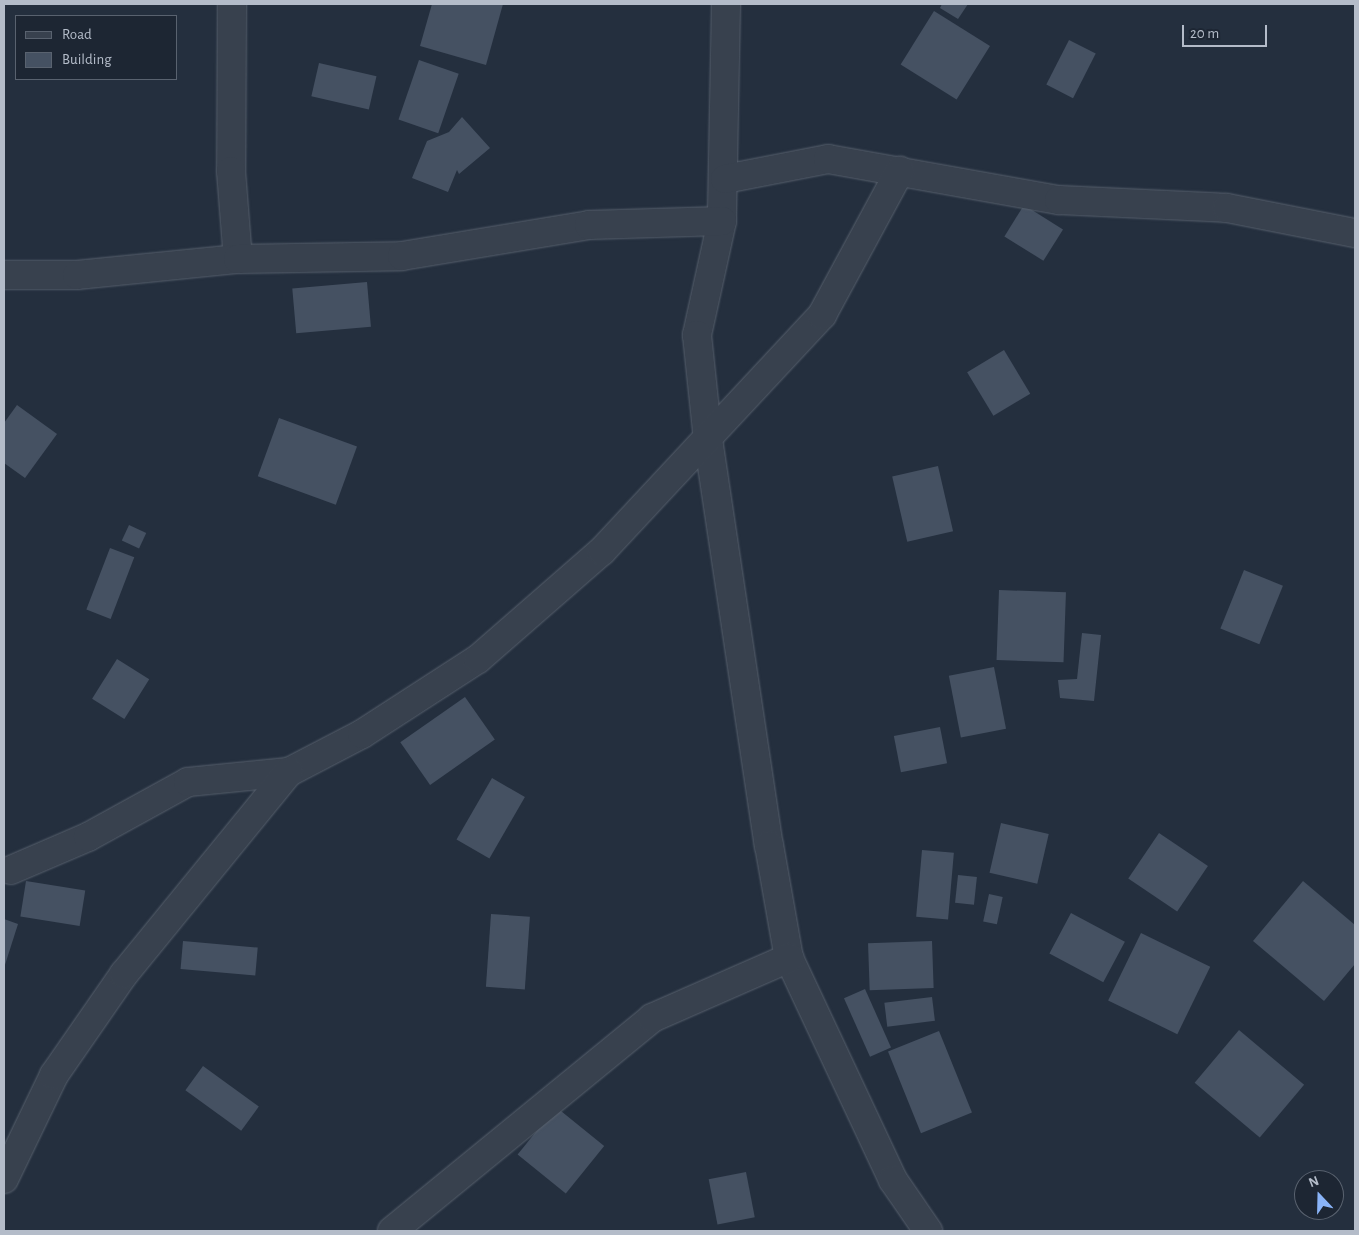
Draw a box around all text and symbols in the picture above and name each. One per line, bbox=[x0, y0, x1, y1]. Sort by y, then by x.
legend bbox=[15, 15, 178, 80]
scale bar bbox=[1184, 15, 1269, 47]
text: 20 m bbox=[1190, 26, 1219, 41]
text: Road bbox=[62, 27, 92, 42]
text: Building bbox=[62, 52, 112, 67]
north arrow bbox=[1294, 1170, 1344, 1220]
text: N bbox=[1307, 1174, 1321, 1190]

